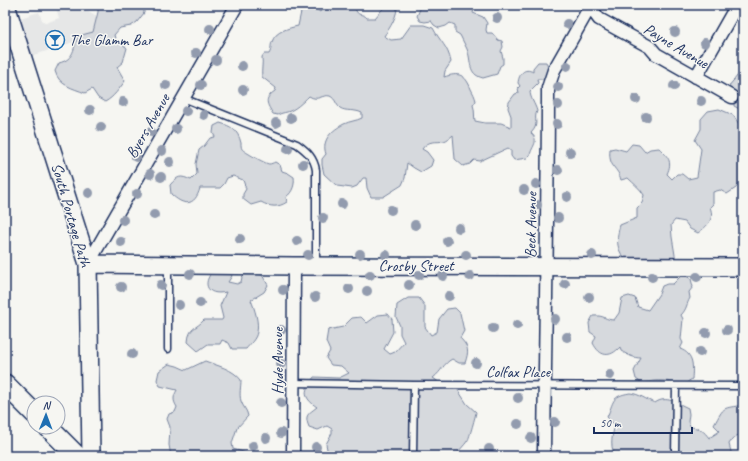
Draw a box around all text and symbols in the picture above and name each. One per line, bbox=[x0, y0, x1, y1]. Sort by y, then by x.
street label: Payne Avenue bbox=[640, 19, 713, 74]
bar icon: The Glamm Bar bbox=[44, 29, 66, 51]
place label: The Glamm Bar bbox=[69, 30, 154, 50]
street label: Byers Avenue bbox=[122, 89, 175, 162]
street label: South Portage Path bbox=[47, 161, 96, 271]
street label: Beck Avenue bbox=[520, 190, 542, 258]
street label: Crosby Street bbox=[378, 256, 455, 276]
street label: Hyde Avenue bbox=[268, 326, 288, 394]
street label: Colfax Place bbox=[486, 362, 552, 382]
north arrow bbox=[26, 395, 66, 435]
text: N bbox=[43, 398, 52, 412]
scale bar bbox=[594, 409, 692, 435]
text: 50 m bbox=[600, 415, 622, 431]

